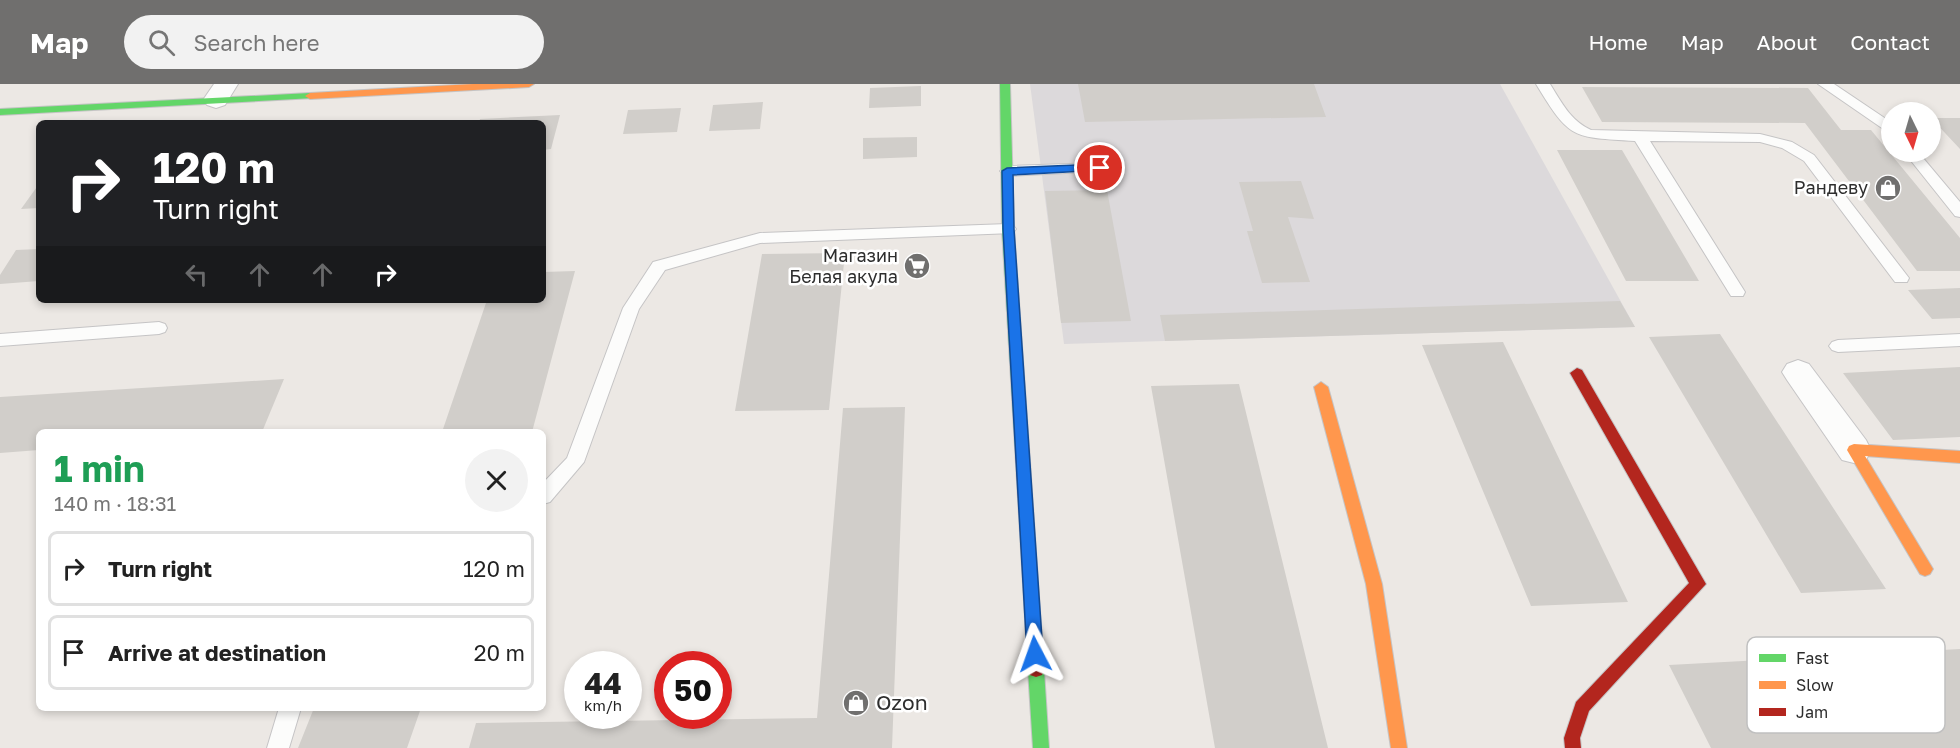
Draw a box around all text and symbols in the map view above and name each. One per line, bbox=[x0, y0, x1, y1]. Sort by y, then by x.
search box bbox=[124, 15, 544, 69]
text: Map bbox=[30, 26, 88, 59]
icon: search bbox=[145, 26, 178, 59]
text: Search here bbox=[193, 29, 319, 56]
text: Home bbox=[1588, 29, 1648, 55]
text: Map bbox=[1681, 29, 1724, 55]
text: About bbox=[1757, 29, 1817, 55]
text: Contact bbox=[1850, 29, 1930, 55]
north arrow bbox=[1881, 102, 1941, 162]
map controls bbox=[1881, 102, 1941, 162]
text: 120 m bbox=[153, 142, 275, 192]
pin bbox=[1074, 142, 1125, 193]
icon: right bbox=[54, 144, 132, 222]
icon: arrive bbox=[1083, 151, 1116, 184]
shop icon: Рандеву bbox=[1873, 173, 1903, 203]
place label: Рандеву bbox=[1794, 176, 1868, 198]
text: Turn right bbox=[153, 193, 279, 225]
place label: Магазин Белая акула bbox=[789, 244, 898, 287]
supermarket icon: Магазин Белая акула bbox=[902, 251, 932, 281]
icon: left bbox=[180, 258, 213, 291]
icon: ahead bbox=[243, 258, 276, 291]
icon: ahead bbox=[306, 258, 339, 291]
icon: right bbox=[369, 258, 402, 291]
text: 1 min bbox=[54, 447, 145, 490]
button: close bbox=[465, 449, 528, 512]
text: 140 m · 18:31 bbox=[54, 491, 176, 515]
icon: right bbox=[57, 552, 90, 585]
text: Turn right bbox=[108, 555, 212, 582]
text: 120 m bbox=[463, 555, 525, 582]
position arrow bbox=[1003, 622, 1067, 686]
icon: arrive bbox=[57, 636, 90, 669]
legend bbox=[1747, 637, 1945, 733]
text: Arrive at destination bbox=[108, 639, 326, 666]
text: 20 m bbox=[474, 639, 525, 666]
text: Fast bbox=[1796, 648, 1829, 668]
speed limit sign: 50 bbox=[654, 651, 732, 729]
text: 44 bbox=[584, 665, 622, 701]
text: Slow bbox=[1796, 675, 1834, 695]
shop icon: Ozon bbox=[841, 688, 871, 718]
place label: Ozon bbox=[876, 689, 928, 715]
text: km/h bbox=[584, 696, 622, 714]
text: Jam bbox=[1796, 702, 1828, 722]

